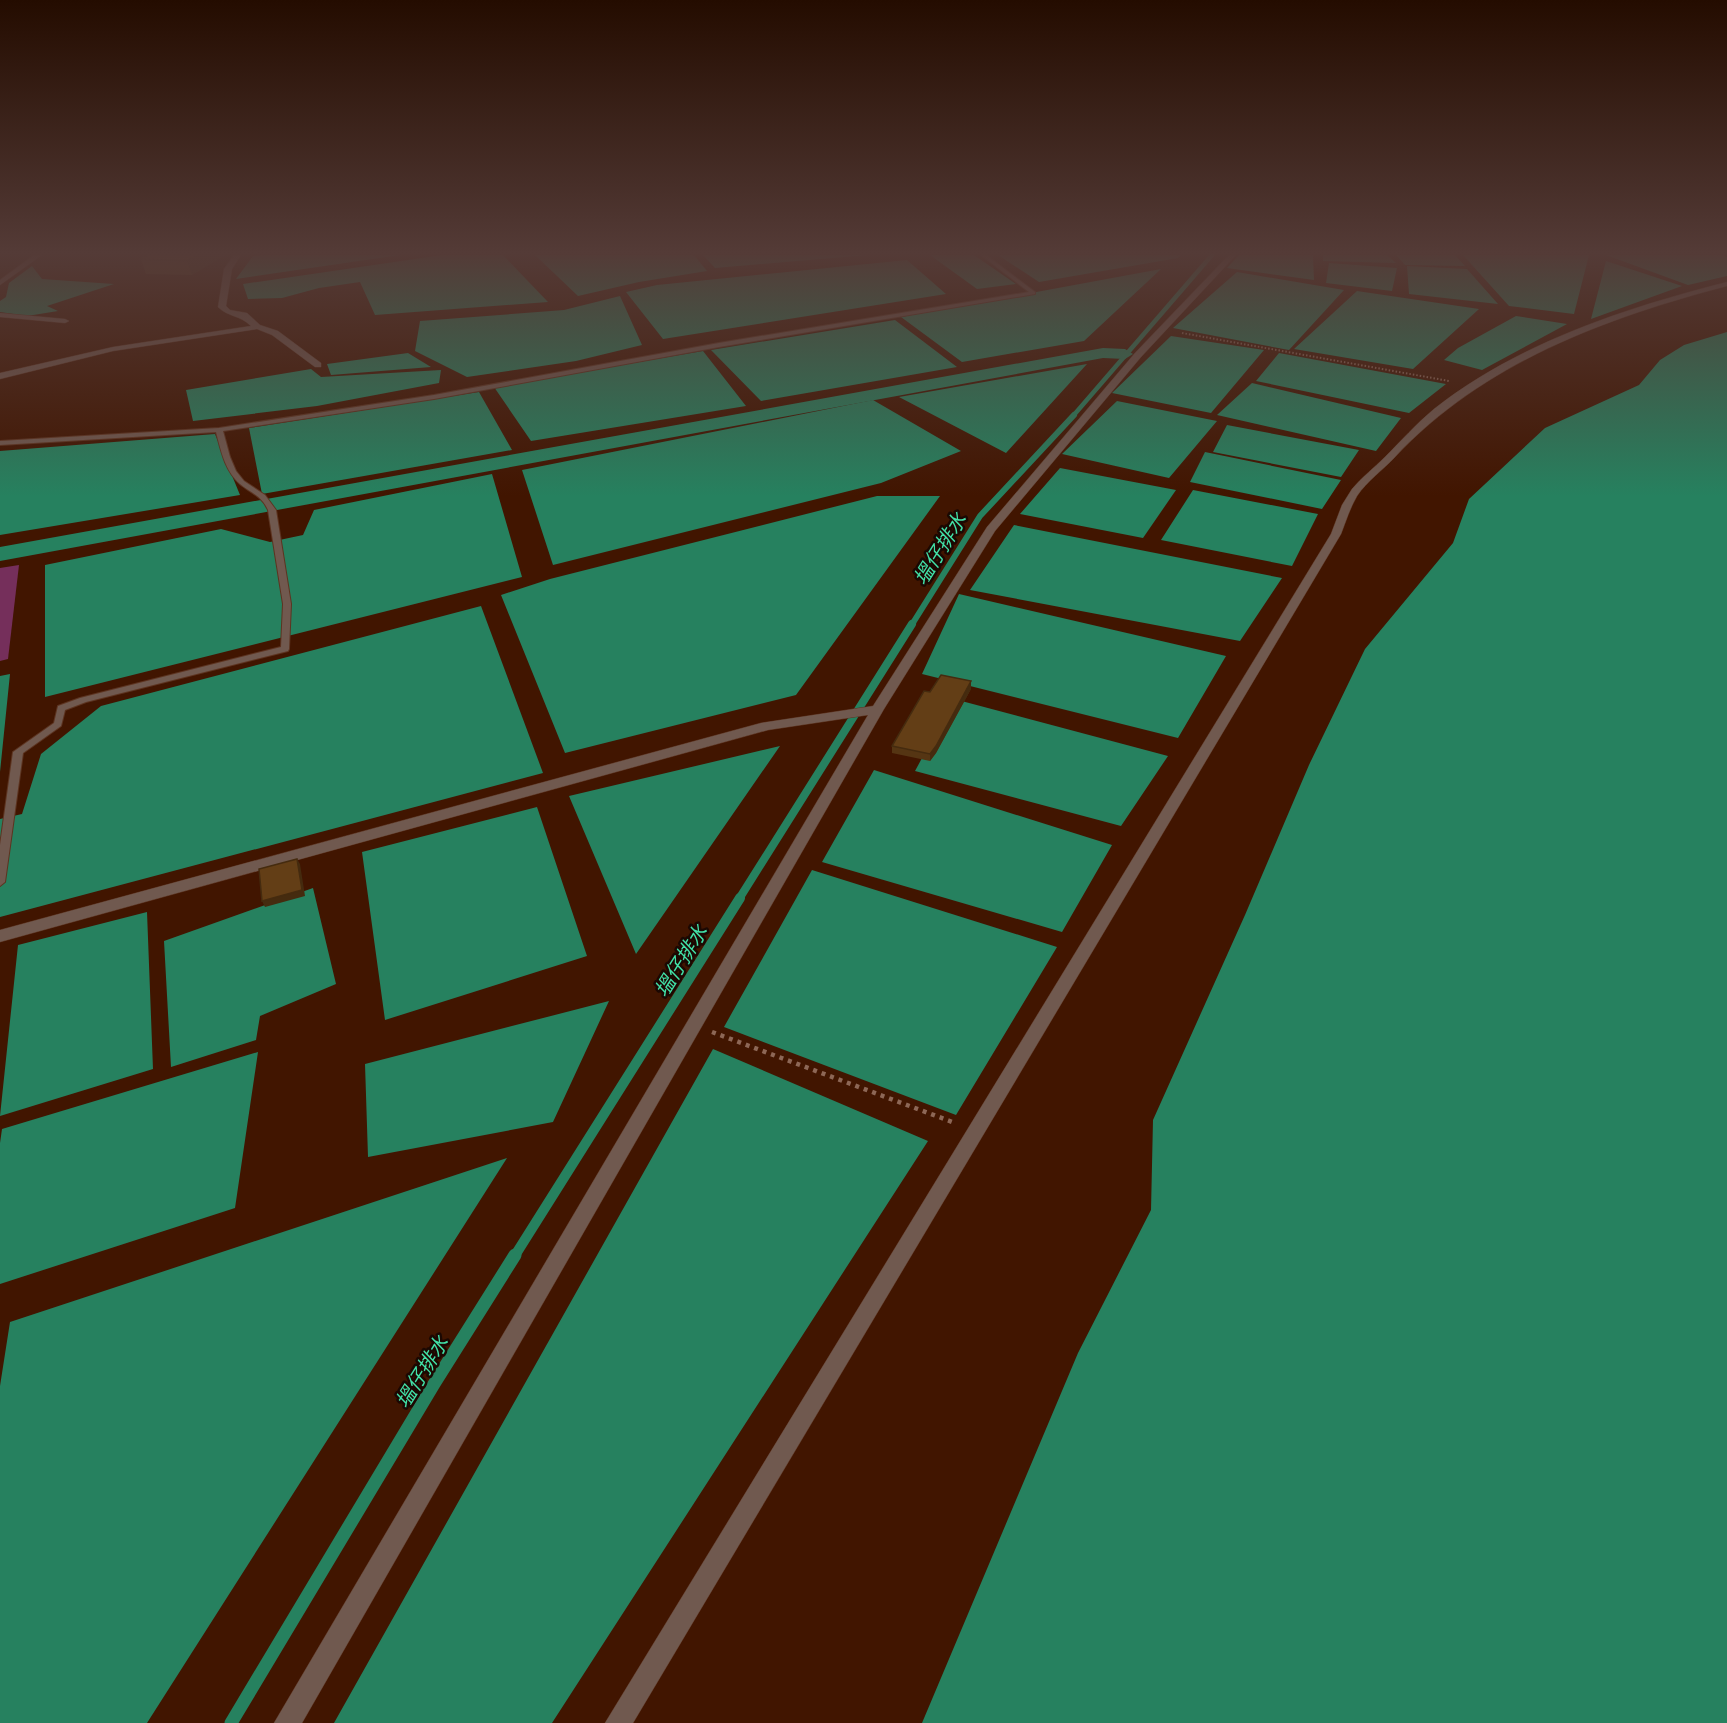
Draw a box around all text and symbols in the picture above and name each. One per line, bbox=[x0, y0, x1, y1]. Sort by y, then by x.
water label: 塭仔排水 bbox=[909, 508, 972, 589]
water label: 塭仔排水 bbox=[650, 920, 713, 1001]
water label: 塭仔排水 bbox=[391, 1331, 454, 1412]

